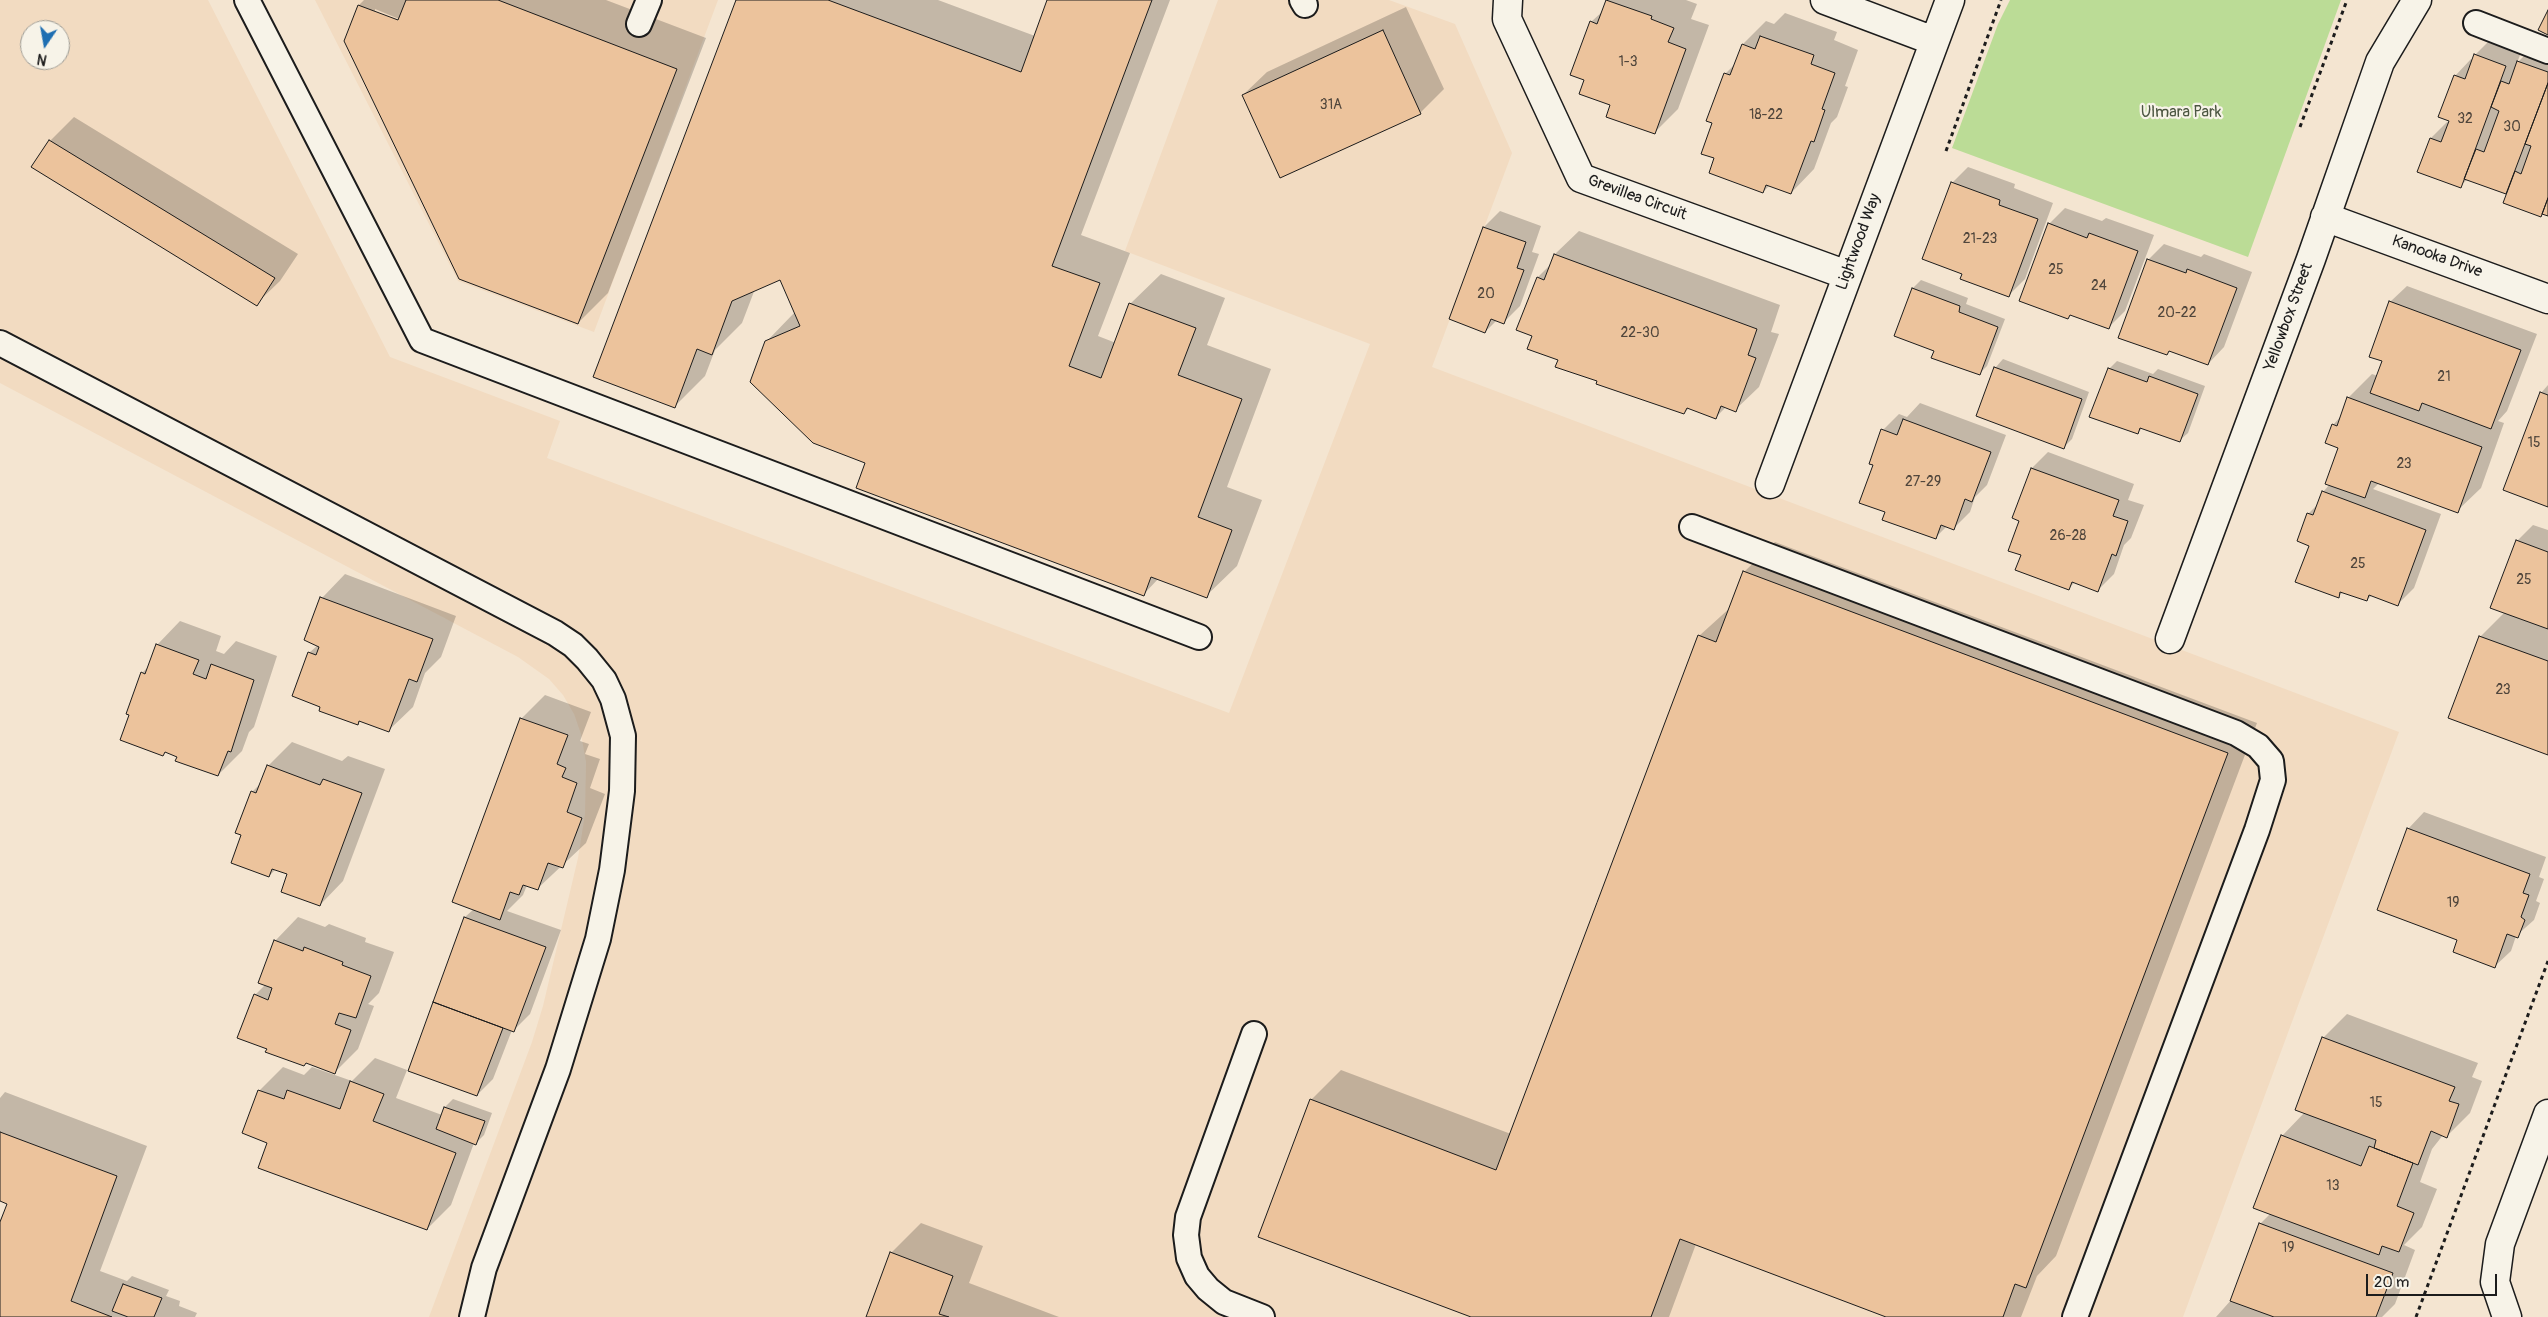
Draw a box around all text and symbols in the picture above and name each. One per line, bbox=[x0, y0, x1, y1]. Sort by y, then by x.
north arrow bbox=[20, 20, 70, 70]
text: N bbox=[36, 50, 48, 68]
house number: 1-3 bbox=[1618, 54, 1638, 70]
house number: 31A bbox=[1320, 97, 1342, 113]
park label: Ulmara Park bbox=[2141, 103, 2221, 123]
house number: 18-22 bbox=[1749, 107, 1783, 123]
house number: 32 bbox=[2457, 111, 2473, 127]
house number: 30 bbox=[2503, 119, 2521, 135]
street label: Grevillea Circuit bbox=[1585, 171, 1689, 225]
street label: Lightwood Way bbox=[1833, 191, 1885, 293]
house number: 21-23 bbox=[1963, 231, 1997, 247]
street label: Kanooka Drive bbox=[2389, 232, 2485, 282]
street label: Yellowbox Street bbox=[2261, 260, 2317, 374]
house number: 25 bbox=[2048, 262, 2064, 278]
house number: 24 bbox=[2091, 278, 2107, 294]
house number: 20 bbox=[1477, 286, 1495, 302]
house number: 20-22 bbox=[2157, 305, 2197, 321]
house number: 22-30 bbox=[1621, 325, 1659, 341]
house number: 21 bbox=[2437, 369, 2451, 385]
house number: 15 bbox=[2527, 435, 2541, 451]
house number: 23 bbox=[2396, 456, 2412, 472]
house number: 27-29 bbox=[1905, 474, 1941, 490]
house number: 26-28 bbox=[2050, 528, 2086, 544]
house number: 25 bbox=[2350, 556, 2366, 572]
house number: 25 bbox=[2516, 572, 2532, 588]
house number: 23 bbox=[2495, 682, 2511, 698]
house number: 19 bbox=[2447, 895, 2459, 911]
house number: 15 bbox=[2369, 1095, 2383, 1111]
house number: 13 bbox=[2326, 1178, 2340, 1194]
house number: 19 bbox=[2282, 1240, 2294, 1256]
scale bar bbox=[2368, 1264, 2499, 1296]
text: 20 m bbox=[2374, 1273, 2409, 1292]

